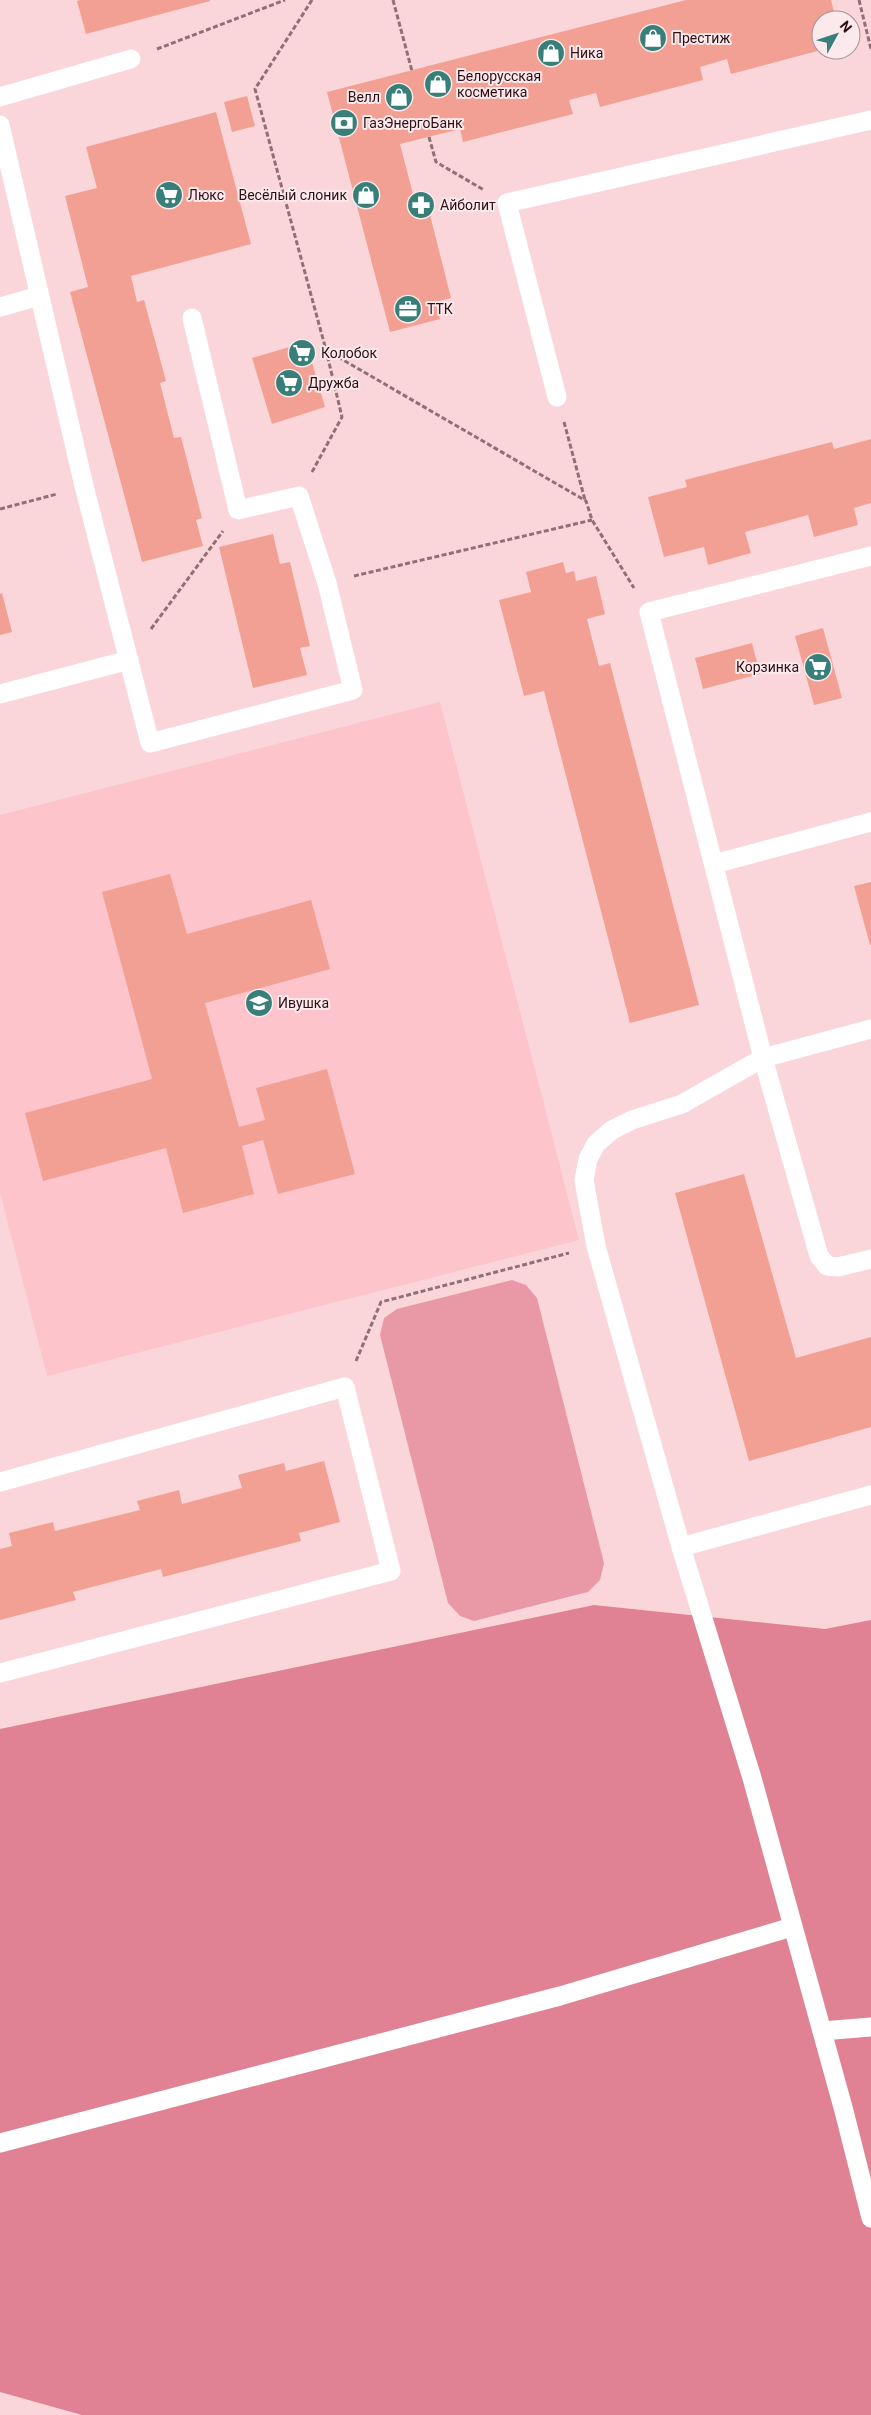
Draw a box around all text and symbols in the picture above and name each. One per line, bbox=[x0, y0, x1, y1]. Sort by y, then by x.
north arrow bbox=[811, 10, 861, 60]
text: N bbox=[837, 18, 855, 36]
shop icon: Престиж bbox=[638, 23, 668, 53]
place label: Престиж bbox=[672, 30, 730, 46]
shop icon: Ника bbox=[536, 38, 566, 68]
place label: Ника bbox=[570, 45, 603, 61]
place label: Белорусская косметика bbox=[457, 68, 541, 100]
shop icon: Белорусская косметика bbox=[423, 69, 453, 99]
shop icon: Велл bbox=[384, 82, 414, 112]
place label: Велл bbox=[348, 89, 380, 105]
bank icon: ГазЭнергоБанк bbox=[329, 108, 359, 138]
place label: ГазЭнергоБанк bbox=[363, 115, 463, 131]
supermarket icon: Люкс bbox=[154, 180, 184, 210]
shop icon: Весёлый слоник bbox=[351, 180, 381, 210]
place label: Люкс bbox=[188, 187, 224, 203]
place label: Весёлый слоник bbox=[238, 187, 347, 203]
pharmacy icon: Айболит bbox=[406, 190, 436, 220]
place label: Айболит bbox=[440, 197, 496, 213]
office icon: ТТК bbox=[393, 294, 423, 324]
place label: ТТК bbox=[427, 301, 453, 317]
supermarket icon: Колобок bbox=[287, 338, 317, 368]
place label: Колобок bbox=[321, 345, 377, 361]
supermarket icon: Дружба bbox=[274, 368, 304, 398]
place label: Дружба bbox=[308, 375, 359, 391]
supermarket icon: Корзинка bbox=[803, 652, 833, 682]
place label: Корзинка bbox=[736, 659, 799, 675]
school or university icon: Ивушка bbox=[244, 988, 274, 1018]
place label: Ивушка bbox=[278, 995, 329, 1011]

